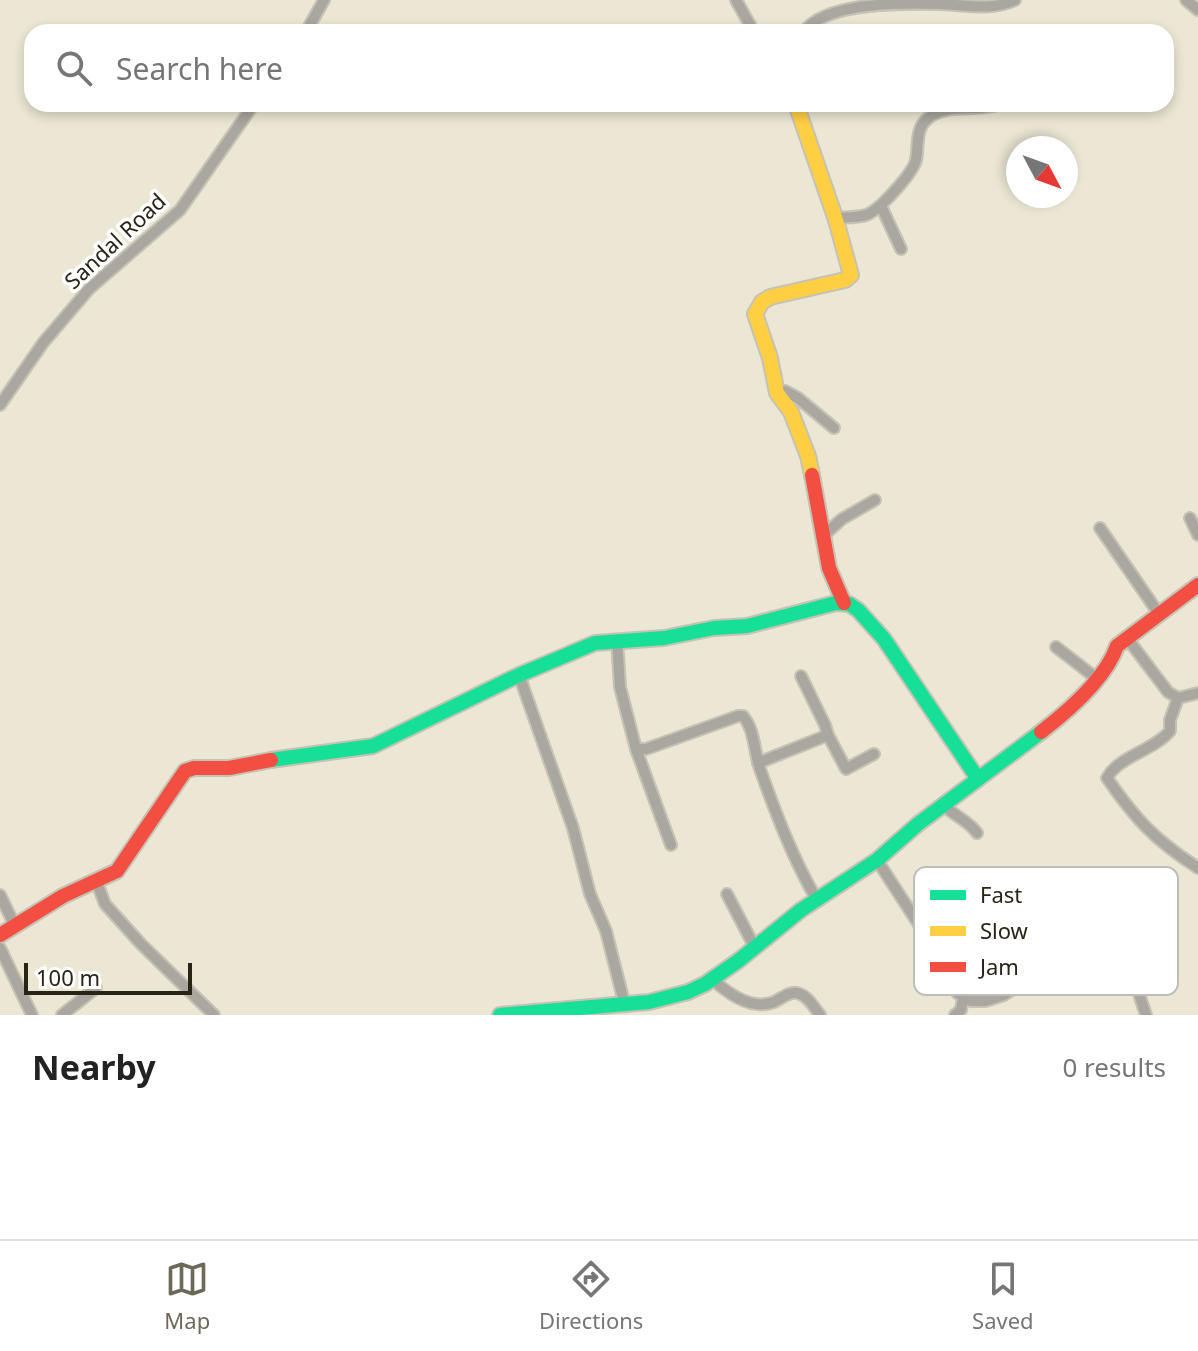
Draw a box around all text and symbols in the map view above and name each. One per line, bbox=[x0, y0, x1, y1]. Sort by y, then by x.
search box bbox=[24, 24, 1174, 112]
icon: search bbox=[52, 46, 96, 90]
text: Search here bbox=[116, 48, 283, 89]
north arrow bbox=[1006, 136, 1078, 208]
street label: Sandal Road bbox=[57, 186, 171, 295]
legend bbox=[914, 867, 1178, 995]
text: Fast bbox=[980, 879, 1022, 909]
text: Slow bbox=[980, 915, 1029, 945]
text: Jam bbox=[978, 951, 1019, 981]
scale bar bbox=[24, 959, 192, 995]
text: 100 m bbox=[36, 962, 100, 992]
text: Nearby bbox=[32, 1044, 156, 1090]
text: 0 results bbox=[1062, 1049, 1166, 1085]
tab: Map bbox=[164, 1257, 210, 1335]
tab: Directions bbox=[539, 1257, 643, 1335]
tab: Saved bbox=[972, 1257, 1034, 1335]

